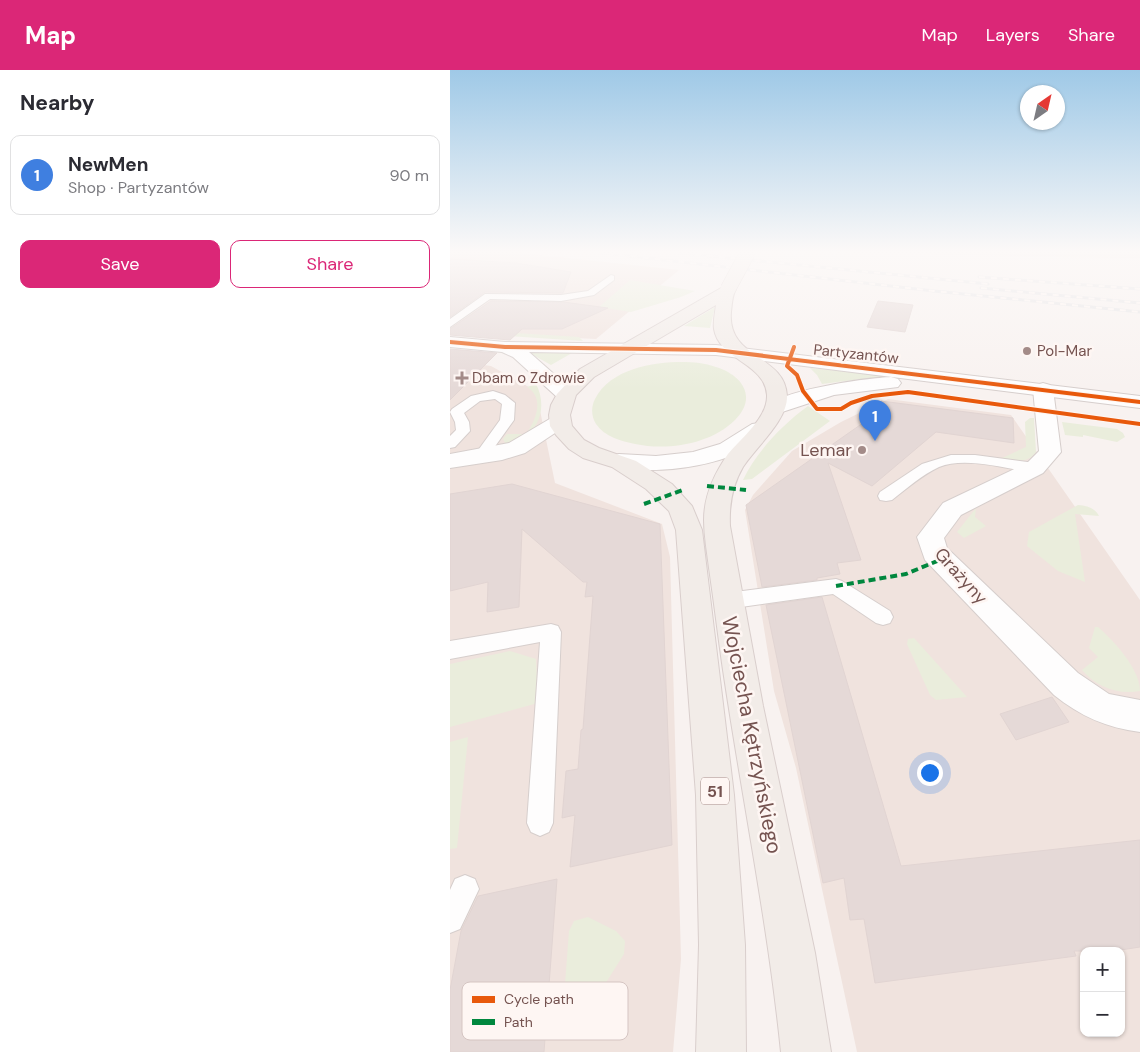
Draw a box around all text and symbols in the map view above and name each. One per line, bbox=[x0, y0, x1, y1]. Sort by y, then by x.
text: Map bbox=[25, 20, 76, 51]
text: Map bbox=[922, 23, 958, 47]
text: Layers bbox=[986, 23, 1040, 47]
text: Share bbox=[1068, 23, 1115, 47]
north arrow bbox=[1020, 85, 1065, 130]
text: Nearby bbox=[20, 89, 94, 117]
text: NewMen bbox=[68, 152, 148, 177]
text: 1 bbox=[34, 165, 40, 186]
text: 90 m bbox=[389, 165, 429, 186]
text: Shop · Partyzantów bbox=[68, 177, 209, 198]
button: Save bbox=[20, 240, 220, 288]
button: Share bbox=[230, 240, 430, 288]
street label: Partyzantów bbox=[812, 340, 900, 368]
place label: Pol-Mar bbox=[1037, 341, 1092, 361]
marker: Pol-Mar bbox=[1021, 345, 1033, 357]
place label: Dbam o Zdrowie bbox=[472, 368, 585, 388]
marker: Dbam o Zdrowie bbox=[456, 372, 468, 384]
pin: 1 bbox=[859, 400, 891, 441]
place label: Lemar bbox=[800, 438, 852, 462]
marker: Lemar bbox=[856, 444, 868, 456]
street label: Grażyny bbox=[929, 543, 993, 609]
street label: Wojciecha Kętrzyńskiego bbox=[715, 614, 789, 856]
your location bbox=[917, 760, 943, 786]
road number: 51 bbox=[701, 778, 729, 804]
map controls bbox=[1080, 947, 1125, 1037]
button: + bbox=[1080, 947, 1125, 992]
legend bbox=[462, 982, 628, 1040]
text: Cycle path bbox=[504, 990, 574, 1008]
button: − bbox=[1080, 992, 1125, 1037]
text: Path bbox=[504, 1013, 533, 1031]

